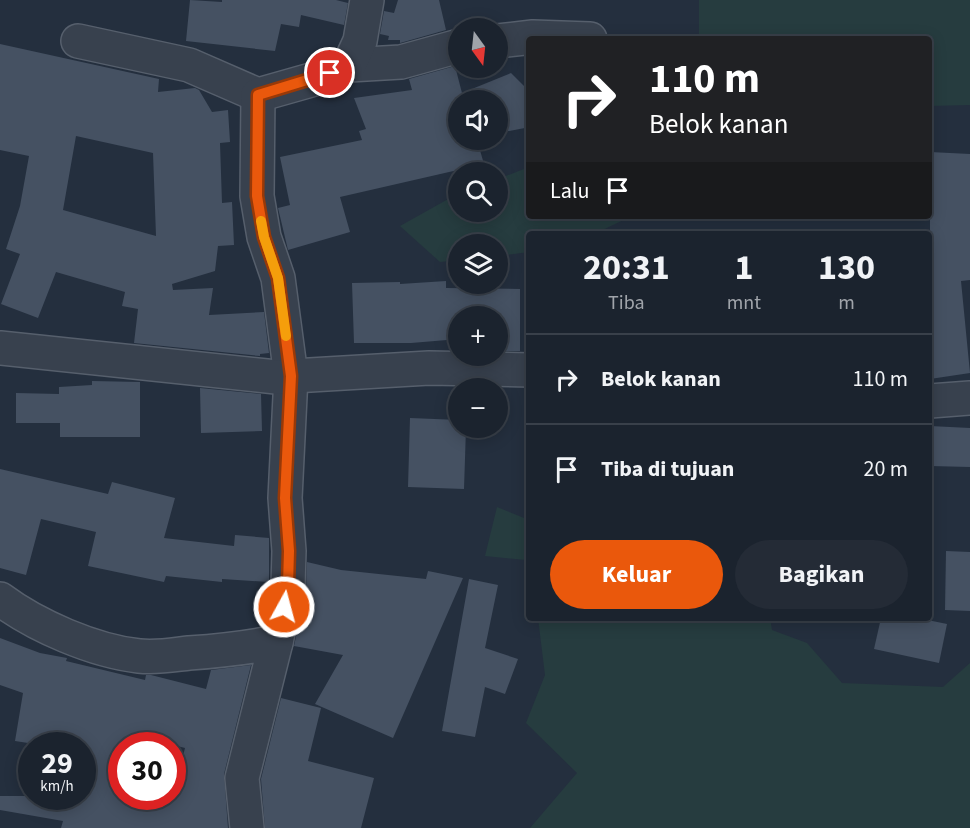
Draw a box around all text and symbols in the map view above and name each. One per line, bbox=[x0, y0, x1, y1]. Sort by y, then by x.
north arrow bbox=[448, 18, 508, 78]
map controls bbox=[448, 18, 508, 438]
pin bbox=[304, 47, 355, 98]
text: 110 m bbox=[649, 49, 760, 109]
icon: arrive bbox=[313, 56, 346, 89]
icon: right bbox=[550, 60, 628, 138]
button: sound bbox=[448, 90, 508, 150]
text: Belok kanan bbox=[649, 105, 788, 144]
button: search bbox=[448, 162, 508, 222]
icon: arrive bbox=[601, 174, 634, 207]
text: Lalu bbox=[550, 175, 589, 207]
button: layers bbox=[448, 234, 508, 294]
text: 20:31 bbox=[583, 242, 670, 293]
text: 1 bbox=[734, 242, 753, 293]
text: 130 bbox=[818, 242, 875, 293]
text: Tiba bbox=[608, 289, 645, 317]
text: mnt bbox=[727, 289, 761, 317]
text: m bbox=[838, 289, 855, 317]
button: + bbox=[448, 306, 508, 366]
icon: right bbox=[550, 363, 583, 396]
text: Belok kanan bbox=[601, 363, 721, 395]
text: 110 m bbox=[853, 363, 908, 395]
button: − bbox=[448, 378, 508, 438]
icon: arrive bbox=[550, 453, 583, 486]
text: Tiba di tujuan bbox=[601, 453, 734, 485]
text: 20 m bbox=[863, 453, 908, 485]
button: Keluar bbox=[550, 540, 723, 609]
button: Bagikan bbox=[735, 540, 908, 609]
position arrow bbox=[252, 575, 316, 639]
speed limit sign: 30 bbox=[108, 732, 186, 810]
text: 29 bbox=[41, 742, 73, 785]
text: km/h bbox=[40, 776, 74, 797]

